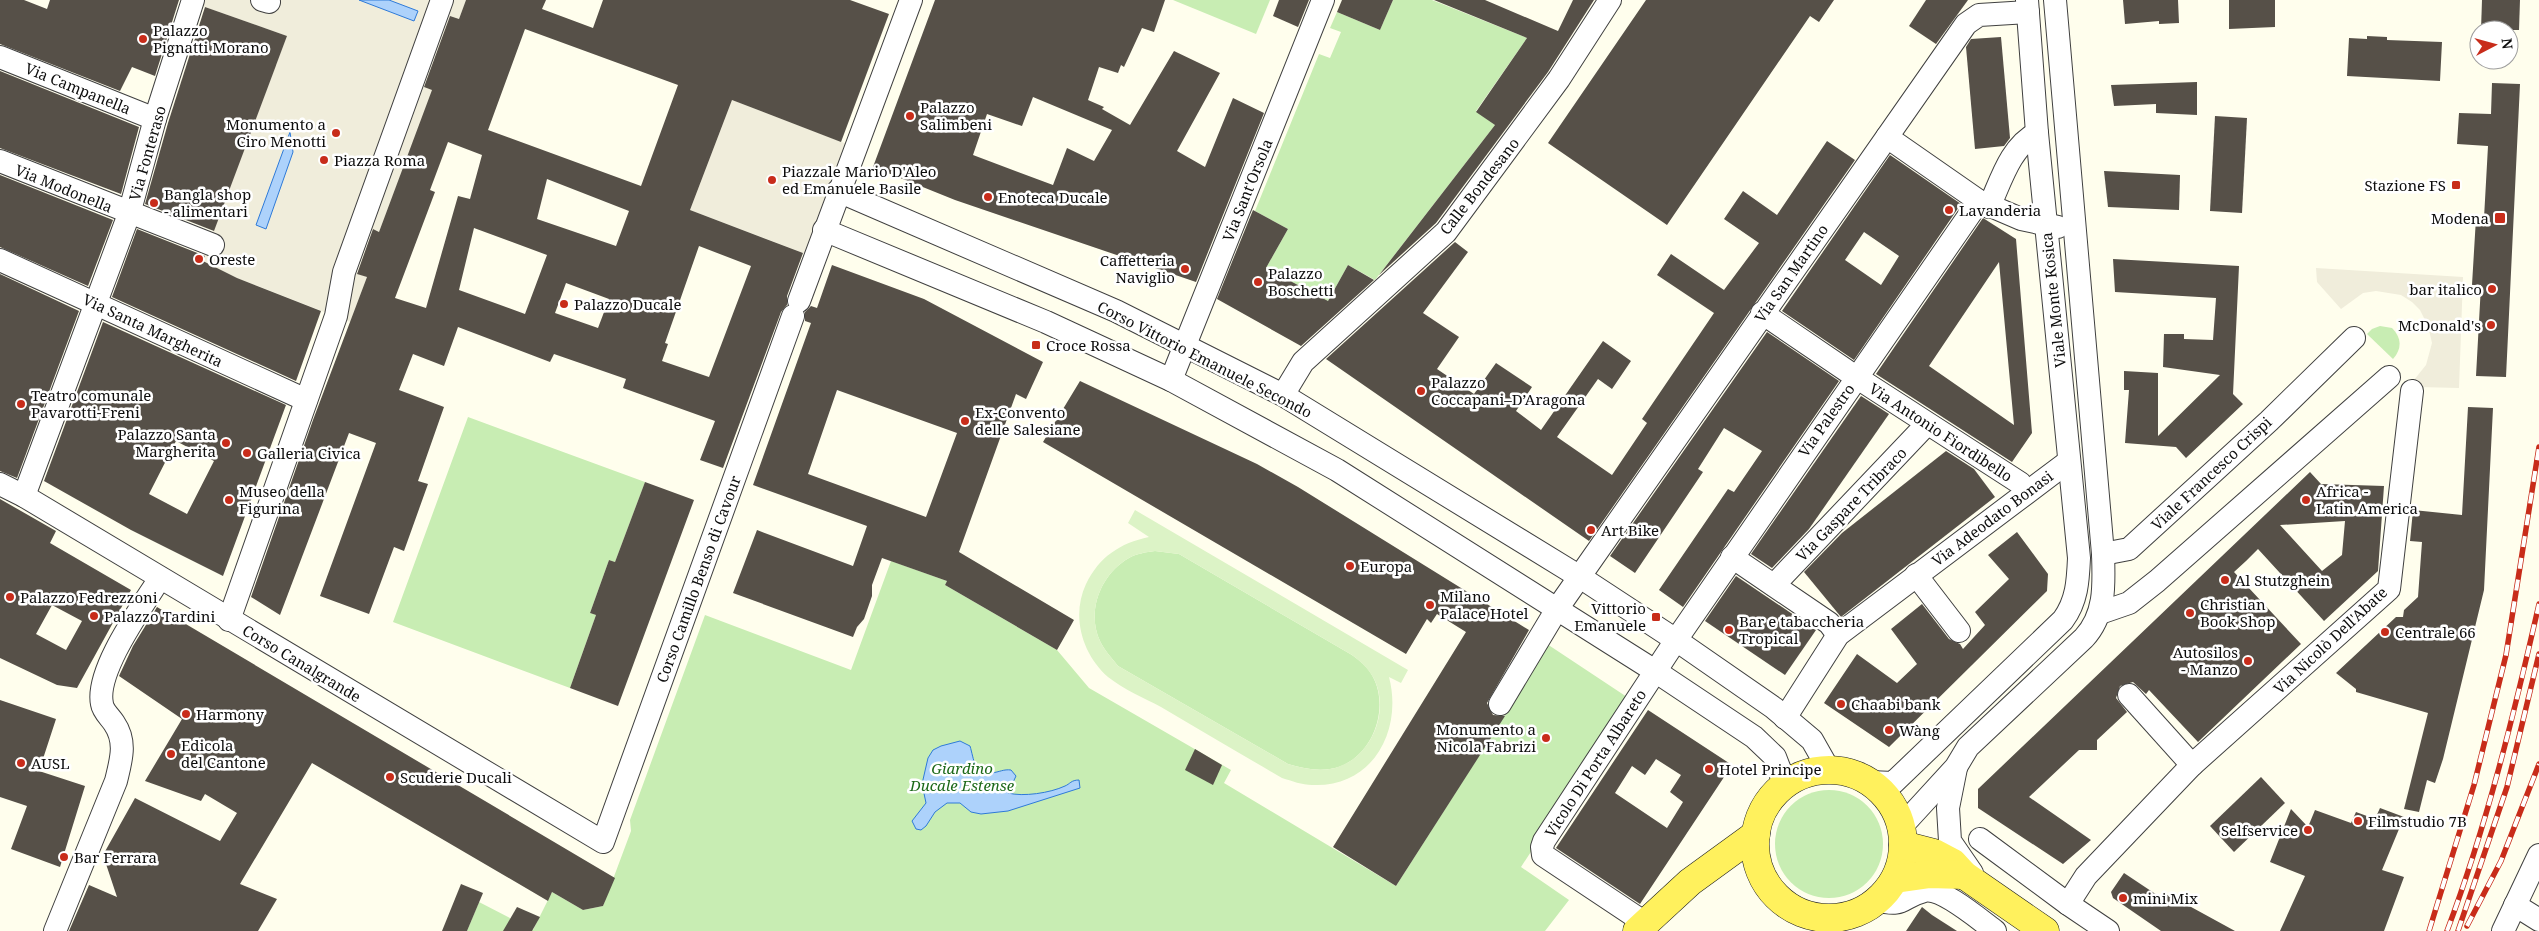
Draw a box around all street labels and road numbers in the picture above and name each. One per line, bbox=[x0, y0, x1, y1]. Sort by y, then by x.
street label: Via Campanella bbox=[22, 58, 134, 118]
street label: Via Fonteraso bbox=[124, 103, 170, 203]
street label: Calle Bondesano bbox=[1435, 133, 1523, 239]
street label: Via Sant'Orsola bbox=[1217, 136, 1277, 244]
street label: Via Modonella bbox=[12, 159, 116, 217]
street label: Via San Martino bbox=[1750, 220, 1832, 326]
street label: Viale Monte Kosica bbox=[2036, 231, 2070, 369]
street label: Via Santa Margherita bbox=[80, 289, 226, 371]
street label: Corso Vittorio Emanuele Secondo bbox=[1094, 296, 1316, 422]
street label: Via Antonio Fiordibello bbox=[1865, 378, 2017, 486]
street label: Via Palestro bbox=[1793, 379, 1859, 461]
street label: Viale Francesco Crispi bbox=[2147, 412, 2276, 534]
street label: Via Gaspare Tribraco bbox=[1791, 443, 1911, 565]
street label: Via Adeodato Bonasi bbox=[1927, 466, 2057, 570]
street label: Corso Camillo Benso di Cavour bbox=[651, 473, 745, 685]
street label: Via Nicolò Dell'Abate bbox=[2269, 582, 2391, 698]
street label: Corso Canalgrande bbox=[239, 620, 365, 706]
street label: Vicolo Di Porta Albareto bbox=[1540, 685, 1650, 841]

